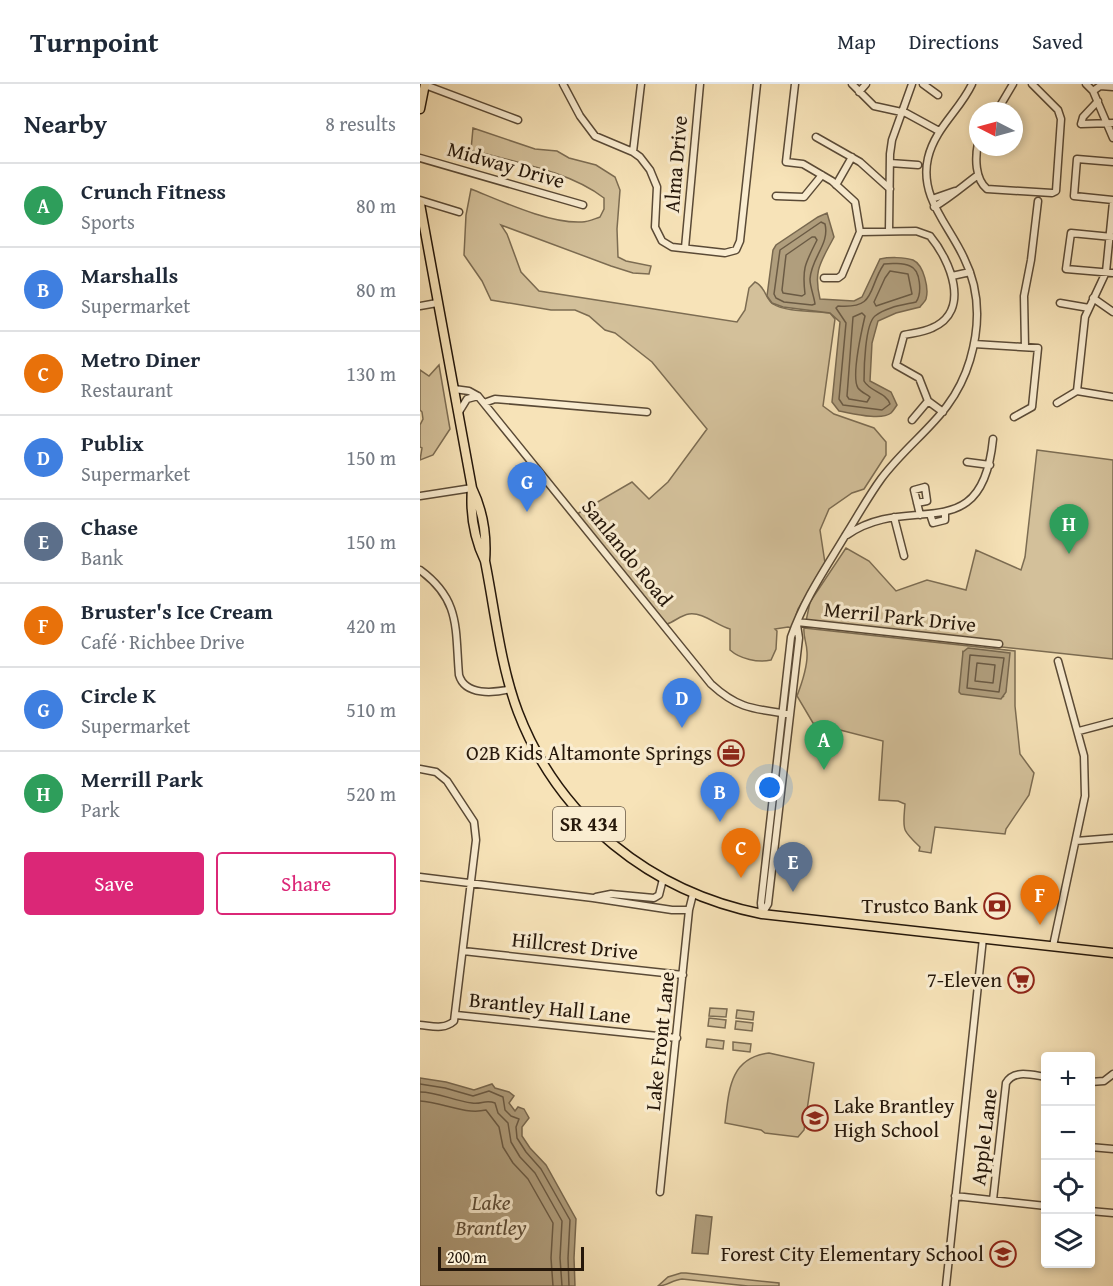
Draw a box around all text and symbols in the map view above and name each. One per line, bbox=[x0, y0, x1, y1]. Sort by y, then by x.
text: Turnpoint bbox=[30, 21, 159, 62]
text: Map bbox=[837, 26, 876, 57]
text: Directions bbox=[909, 26, 999, 57]
text: Saved bbox=[1032, 26, 1083, 57]
north arrow bbox=[969, 102, 1023, 156]
text: Nearby bbox=[24, 104, 107, 143]
text: 8 results bbox=[325, 109, 396, 138]
street label: Alma Drive bbox=[656, 114, 695, 214]
street label: Midway Drive bbox=[444, 133, 569, 196]
text: Crunch Fitness bbox=[81, 175, 226, 207]
text: A bbox=[37, 191, 50, 220]
text: 80 m bbox=[356, 191, 396, 220]
text: Sports bbox=[81, 207, 135, 236]
text: Marshalls bbox=[81, 259, 178, 291]
text: B bbox=[37, 275, 50, 304]
text: 80 m bbox=[356, 275, 396, 304]
text: Supermarket bbox=[81, 291, 190, 320]
text: Metro Diner bbox=[81, 343, 200, 375]
text: C bbox=[38, 359, 49, 388]
text: 130 m bbox=[346, 359, 396, 388]
text: Restaurant bbox=[81, 375, 173, 404]
text: Publix bbox=[81, 427, 144, 459]
text: D bbox=[37, 443, 50, 472]
text: 150 m bbox=[346, 443, 396, 472]
text: Supermarket bbox=[81, 459, 190, 488]
pin: G bbox=[508, 462, 546, 512]
street label: Sanlando Road bbox=[574, 492, 681, 614]
pin: H bbox=[1050, 504, 1088, 554]
text: Chase bbox=[81, 511, 138, 543]
text: E bbox=[38, 527, 49, 556]
text: 150 m bbox=[346, 527, 396, 556]
text: Bank bbox=[81, 543, 123, 572]
street label: Merril Park Drive bbox=[822, 593, 978, 640]
text: Bruster's Ice Cream bbox=[81, 595, 273, 627]
text: F bbox=[38, 611, 49, 640]
text: 420 m bbox=[346, 611, 396, 640]
text: Café · Richbee Drive bbox=[81, 627, 245, 656]
pin: D bbox=[662, 678, 702, 728]
text: Circle K bbox=[81, 679, 156, 711]
text: G bbox=[37, 695, 50, 724]
text: 510 m bbox=[346, 695, 396, 724]
text: Supermarket bbox=[81, 711, 190, 740]
pin: A bbox=[804, 720, 844, 770]
place label: O2B Kids Altamonte Springs bbox=[466, 737, 712, 768]
office icon: O2B Kids Altamonte Springs bbox=[716, 738, 746, 768]
text: Merrill Park bbox=[81, 763, 203, 795]
pin: B bbox=[700, 772, 740, 822]
your location bbox=[755, 773, 784, 802]
text: H bbox=[37, 779, 50, 808]
text: 520 m bbox=[346, 779, 396, 808]
text: Park bbox=[81, 795, 120, 824]
road number: SR 434 bbox=[553, 807, 625, 841]
pin: C bbox=[722, 828, 760, 878]
pin: E bbox=[774, 842, 812, 892]
button: Save bbox=[24, 852, 204, 915]
button: Share bbox=[216, 852, 396, 915]
pin: F bbox=[1020, 876, 1060, 925]
place label: Trustco Bank bbox=[862, 890, 978, 921]
bank icon: Trustco Bank bbox=[982, 891, 1012, 921]
street label: Hillcrest Drive bbox=[510, 923, 640, 968]
place label: 7-Eleven bbox=[927, 964, 1002, 995]
supermarket icon: 7-Eleven bbox=[1006, 965, 1036, 995]
street label: Lake Front Lane bbox=[637, 970, 682, 1112]
street label: Brantley Hall Lane bbox=[468, 984, 633, 1031]
map controls bbox=[1041, 1052, 1095, 1268]
button: + bbox=[1041, 1052, 1095, 1106]
street label: Apple Lane bbox=[962, 1086, 1005, 1187]
place label: Lake Brantley High School bbox=[834, 1090, 955, 1145]
school or university icon: Lake Brantley High School bbox=[800, 1103, 830, 1133]
button: − bbox=[1041, 1106, 1095, 1160]
button: locate bbox=[1041, 1160, 1095, 1214]
water label: Lake Brantley bbox=[454, 1186, 527, 1243]
button: layers bbox=[1041, 1214, 1095, 1268]
place label: Forest City Elementary School bbox=[721, 1238, 984, 1269]
school or university icon: Forest City Elementary School bbox=[988, 1239, 1018, 1269]
scale bar bbox=[438, 1244, 584, 1272]
text: 200 m bbox=[447, 1245, 487, 1269]

